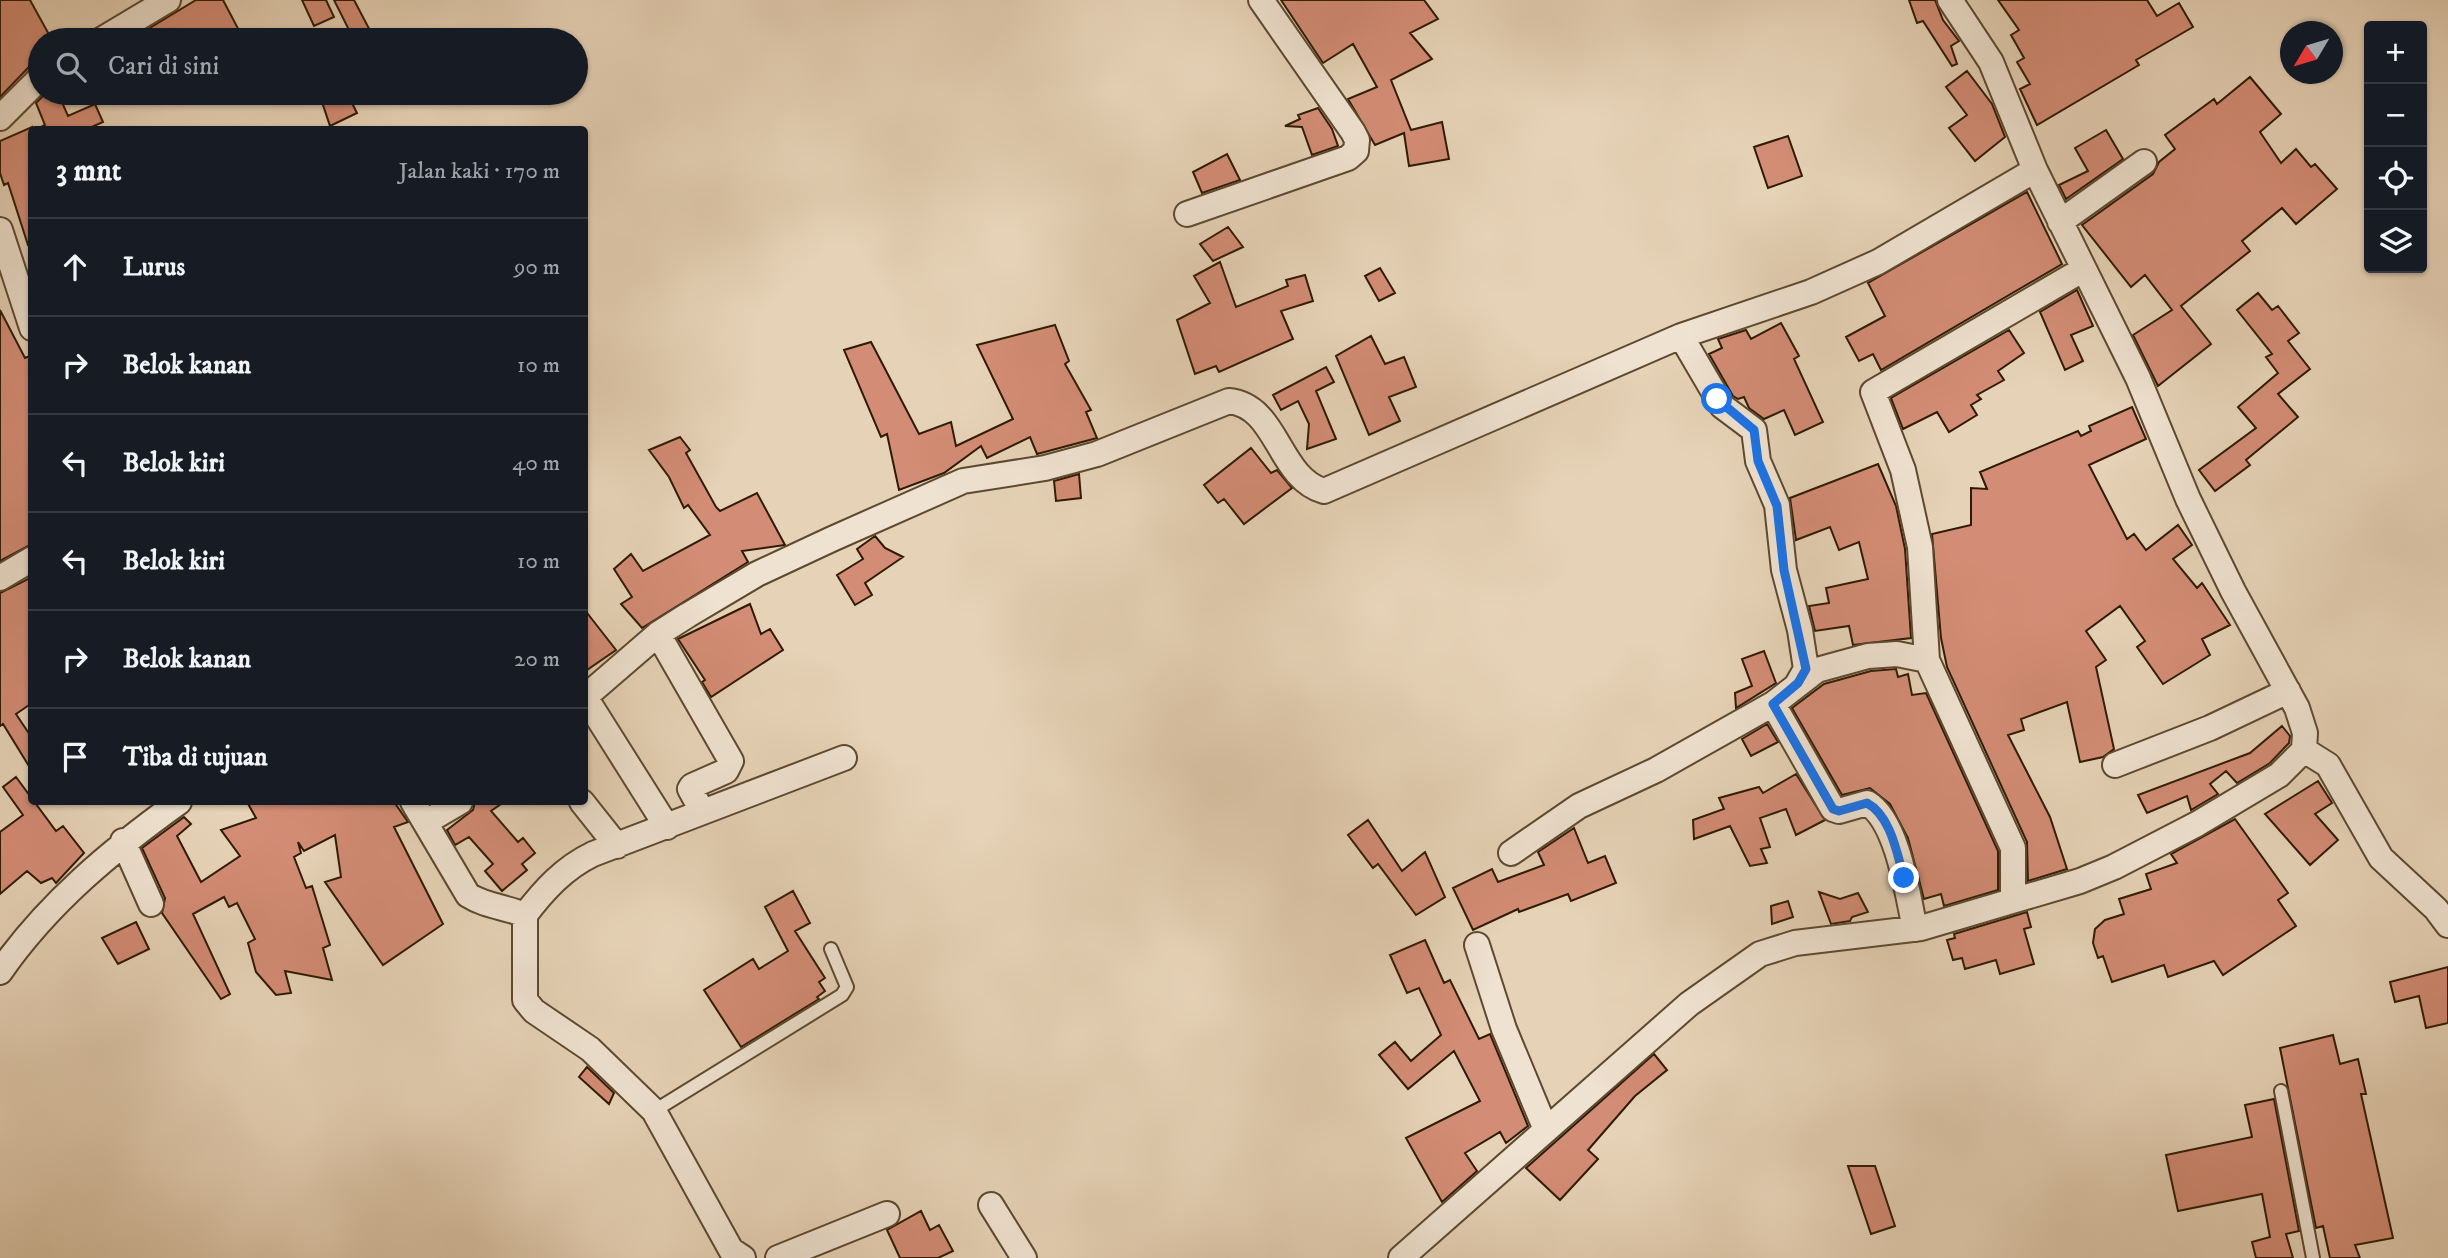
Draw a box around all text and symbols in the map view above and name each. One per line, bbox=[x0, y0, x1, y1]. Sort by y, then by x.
north arrow bbox=[2280, 21, 2343, 84]
map controls bbox=[2364, 21, 2427, 273]
button: + bbox=[2364, 21, 2427, 84]
search box bbox=[28, 28, 588, 105]
icon: search bbox=[52, 48, 90, 86]
text: Cari di sini bbox=[108, 50, 219, 83]
button: − bbox=[2364, 84, 2427, 147]
button: locate bbox=[2364, 147, 2427, 210]
text: 3 mnt bbox=[56, 153, 121, 190]
text: Jalan kaki · 170 m bbox=[399, 157, 560, 186]
button: layers bbox=[2364, 210, 2427, 273]
icon: ahead bbox=[56, 248, 94, 286]
text: Lurus bbox=[123, 251, 185, 284]
text: 90 m bbox=[514, 253, 560, 282]
icon: right bbox=[56, 346, 94, 384]
text: Belok kanan bbox=[123, 349, 251, 382]
text: 10 m bbox=[517, 351, 560, 380]
route start bbox=[1701, 383, 1732, 414]
icon: left bbox=[56, 444, 94, 482]
text: Belok kiri bbox=[123, 447, 225, 480]
text: 40 m bbox=[512, 449, 560, 478]
icon: left bbox=[56, 542, 94, 580]
text: Belok kiri bbox=[123, 545, 225, 578]
text: 10 m bbox=[517, 547, 560, 576]
icon: right bbox=[56, 640, 94, 678]
text: Belok kanan bbox=[123, 643, 251, 676]
text: 20 m bbox=[514, 645, 560, 674]
icon: arrive bbox=[56, 738, 94, 776]
text: Tiba di tujuan bbox=[123, 741, 268, 774]
route end bbox=[1888, 862, 1919, 893]

